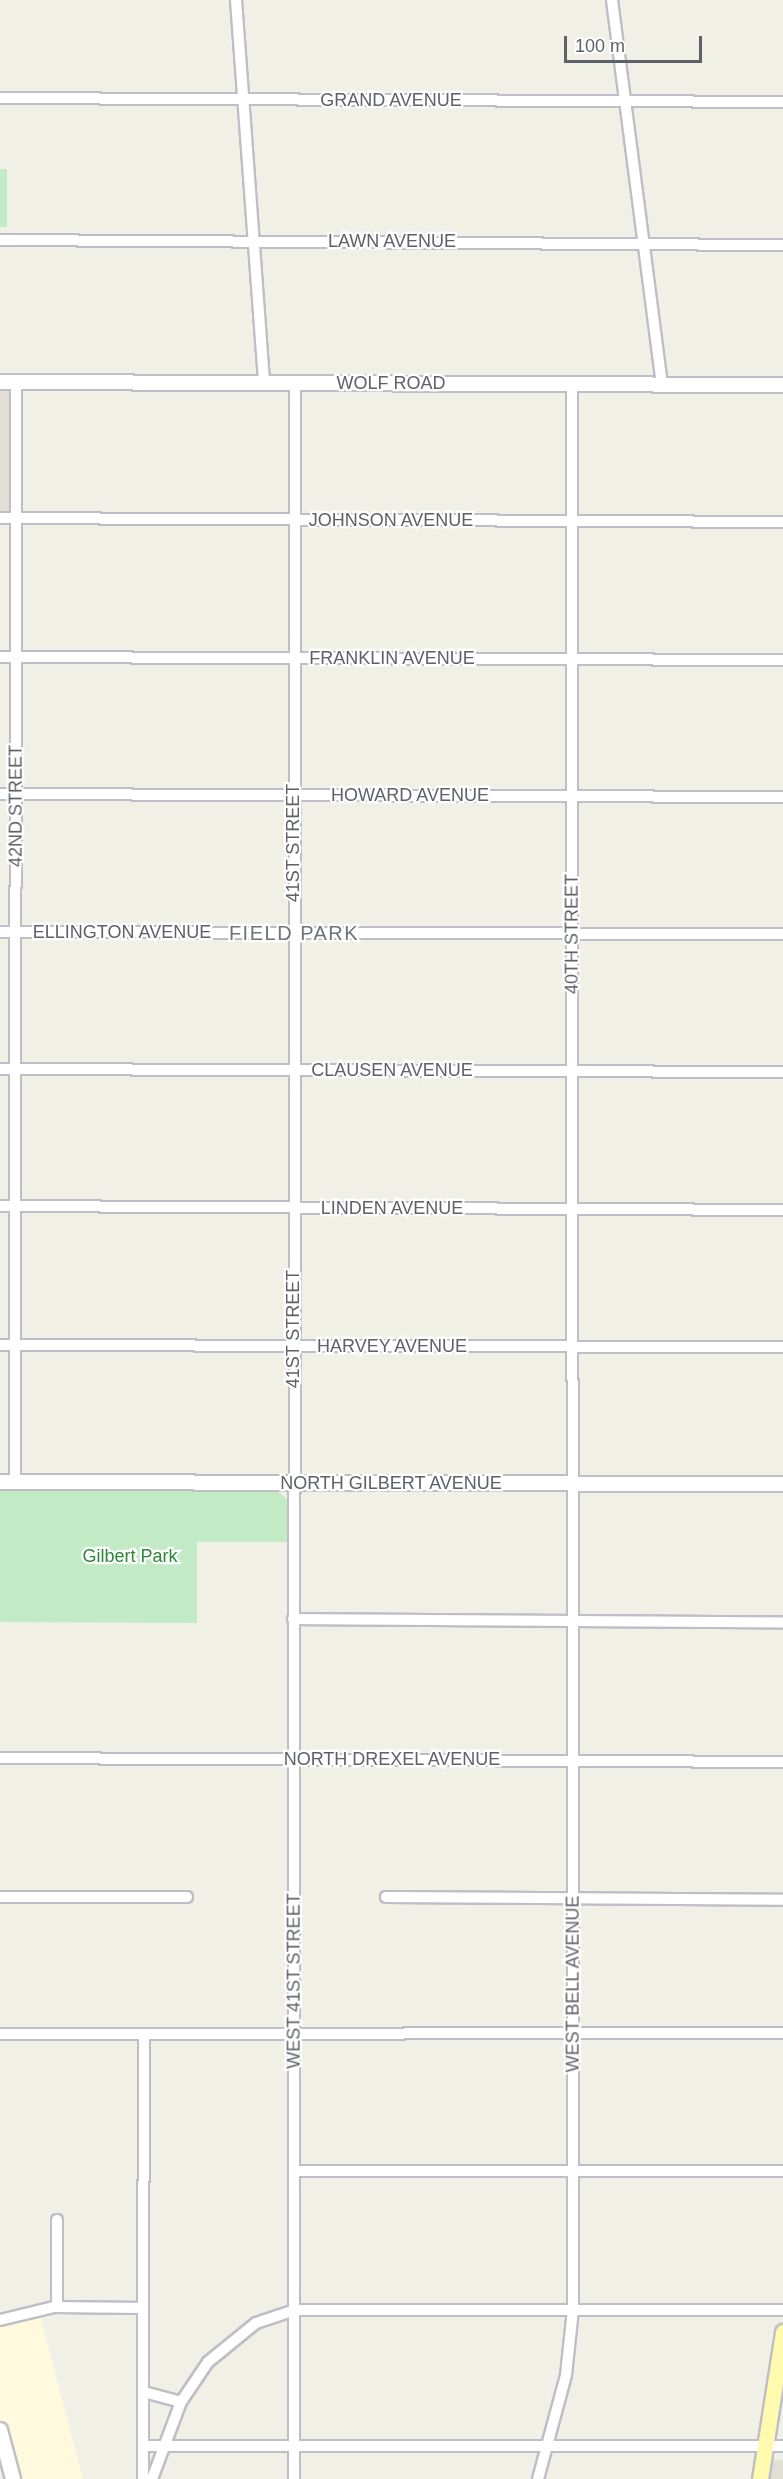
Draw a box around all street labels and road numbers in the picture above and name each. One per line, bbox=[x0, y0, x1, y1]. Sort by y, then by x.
street label: GRAND AVENUE bbox=[320, 89, 462, 111]
street label: LAWN AVENUE bbox=[327, 230, 457, 252]
street label: WOLF ROAD bbox=[336, 372, 446, 394]
street label: JOHNSON AVENUE bbox=[308, 509, 474, 531]
street label: FRANKLIN AVENUE bbox=[309, 647, 475, 669]
street label: 42ND STREET bbox=[5, 745, 27, 867]
street label: 41ST STREET bbox=[282, 783, 304, 903]
street label: HOWARD AVENUE bbox=[330, 784, 490, 806]
street label: 40TH STREET bbox=[561, 874, 583, 994]
street label: ELLINGTON AVENUE bbox=[32, 921, 212, 943]
street label: CLAUSEN AVENUE bbox=[311, 1059, 473, 1081]
street label: LINDEN AVENUE bbox=[320, 1197, 464, 1219]
street label: 41ST STREET bbox=[282, 1269, 304, 1389]
street label: HARVEY AVENUE bbox=[316, 1335, 468, 1357]
street label: NORTH GILBERT AVENUE bbox=[279, 1472, 503, 1494]
street label: NORTH DREXEL AVENUE bbox=[283, 1748, 501, 1770]
street label: WEST 41ST STREET bbox=[283, 1893, 305, 2069]
street label: WEST BELL AVENUE bbox=[562, 1895, 584, 2073]

